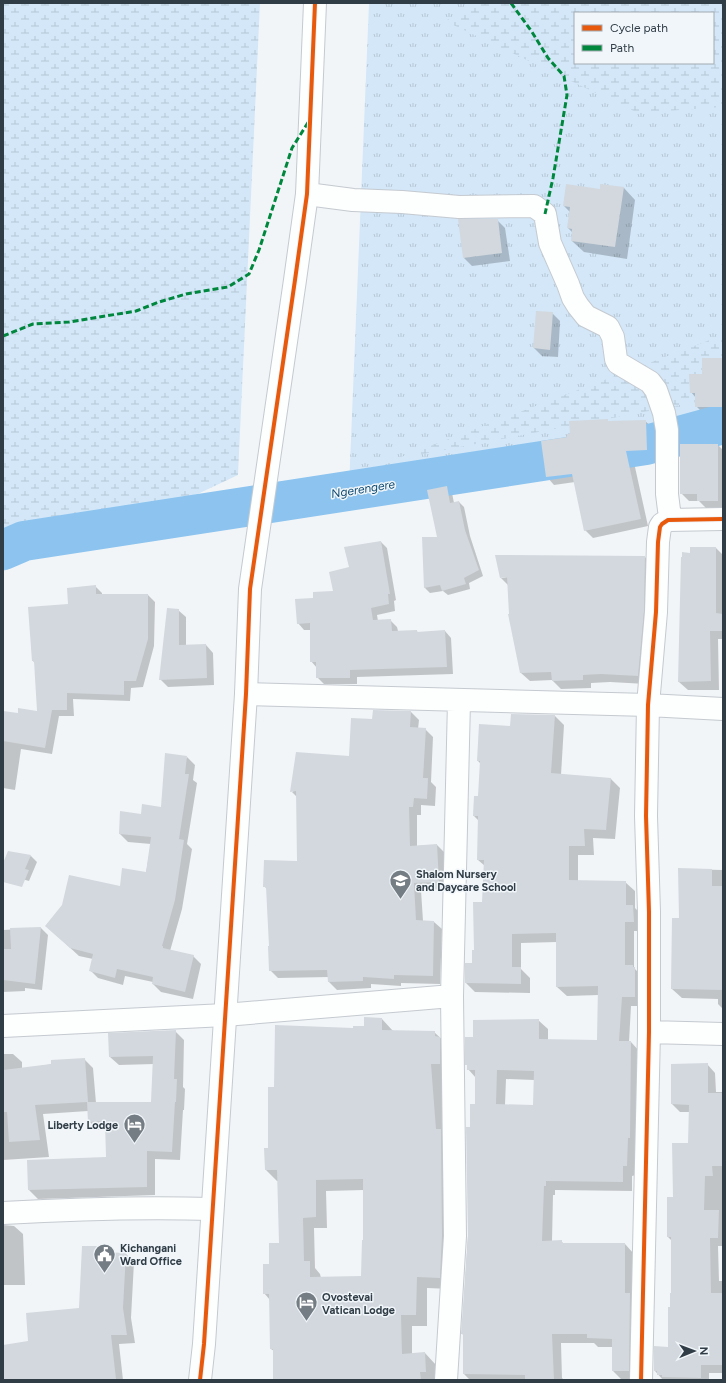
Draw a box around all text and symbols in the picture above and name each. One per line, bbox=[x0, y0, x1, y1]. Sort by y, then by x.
legend bbox=[574, 12, 714, 64]
text: Cycle path bbox=[610, 21, 668, 35]
text: Path bbox=[610, 41, 634, 55]
water label: Ngerengere bbox=[330, 477, 396, 501]
school or university icon: Shalom Nursery and Daycare School bbox=[388, 867, 414, 900]
place label: Shalom Nursery and Daycare School bbox=[416, 868, 516, 894]
hotel icon: Liberty Lodge bbox=[121, 1112, 147, 1145]
place label: Liberty Lodge bbox=[47, 1119, 118, 1132]
public building icon: Kichangani Ward Office bbox=[91, 1241, 117, 1274]
place label: Kichangani Ward Office bbox=[120, 1242, 182, 1268]
hotel icon: Ovostevai Vatican Lodge bbox=[294, 1290, 320, 1323]
place label: Ovostevai Vatican Lodge bbox=[322, 1291, 395, 1317]
north arrow bbox=[674, 1331, 714, 1371]
text: N bbox=[697, 1346, 710, 1355]

